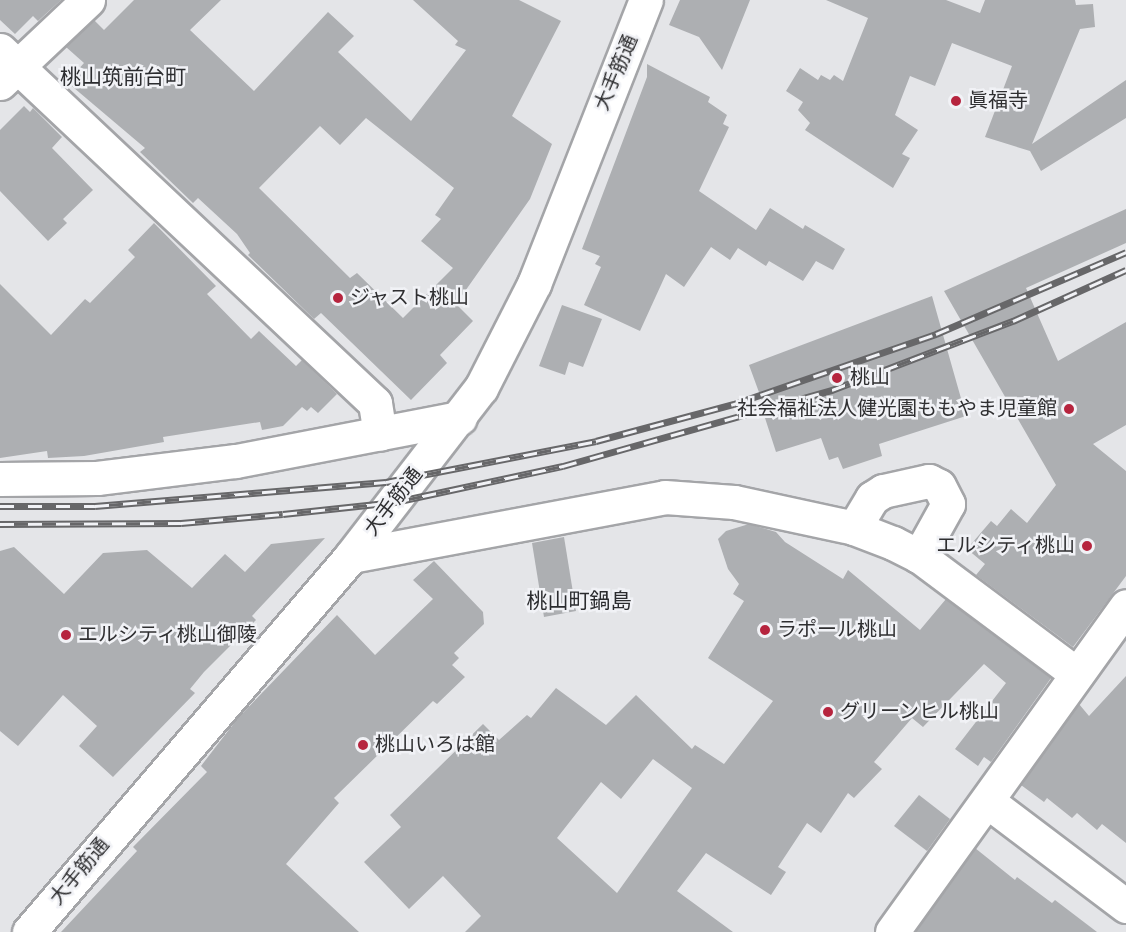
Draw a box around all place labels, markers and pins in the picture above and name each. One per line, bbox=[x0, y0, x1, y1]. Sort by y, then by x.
place label: 眞福寺 bbox=[968, 89, 1028, 113]
marker: 眞福寺 bbox=[949, 94, 963, 108]
place label: ジャスト桃山 bbox=[350, 286, 470, 310]
marker: ジャスト桃山 bbox=[331, 291, 345, 305]
place label: 桃山 bbox=[850, 366, 890, 390]
marker: 桃山 bbox=[828, 369, 846, 387]
place label: 社会福祉法人健光園ももやま児童館 bbox=[737, 397, 1057, 421]
marker: 社会福祉法人健光園ももやま児童館 bbox=[1062, 402, 1076, 416]
place label: エルシティ桃山 bbox=[935, 534, 1075, 558]
marker: エルシティ桃山 bbox=[1080, 539, 1094, 553]
place label: ラポール桃山 bbox=[777, 618, 897, 642]
place label: エルシティ桃山御陵 bbox=[78, 623, 258, 647]
marker: ラポール桃山 bbox=[758, 623, 772, 637]
marker: エルシティ桃山御陵 bbox=[59, 628, 73, 642]
place label: グリーンヒル桃山 bbox=[840, 700, 1000, 724]
marker: グリーンヒル桃山 bbox=[821, 705, 835, 719]
place label: 桃山いろは館 bbox=[375, 733, 495, 757]
marker: 桃山いろは館 bbox=[356, 738, 370, 752]

